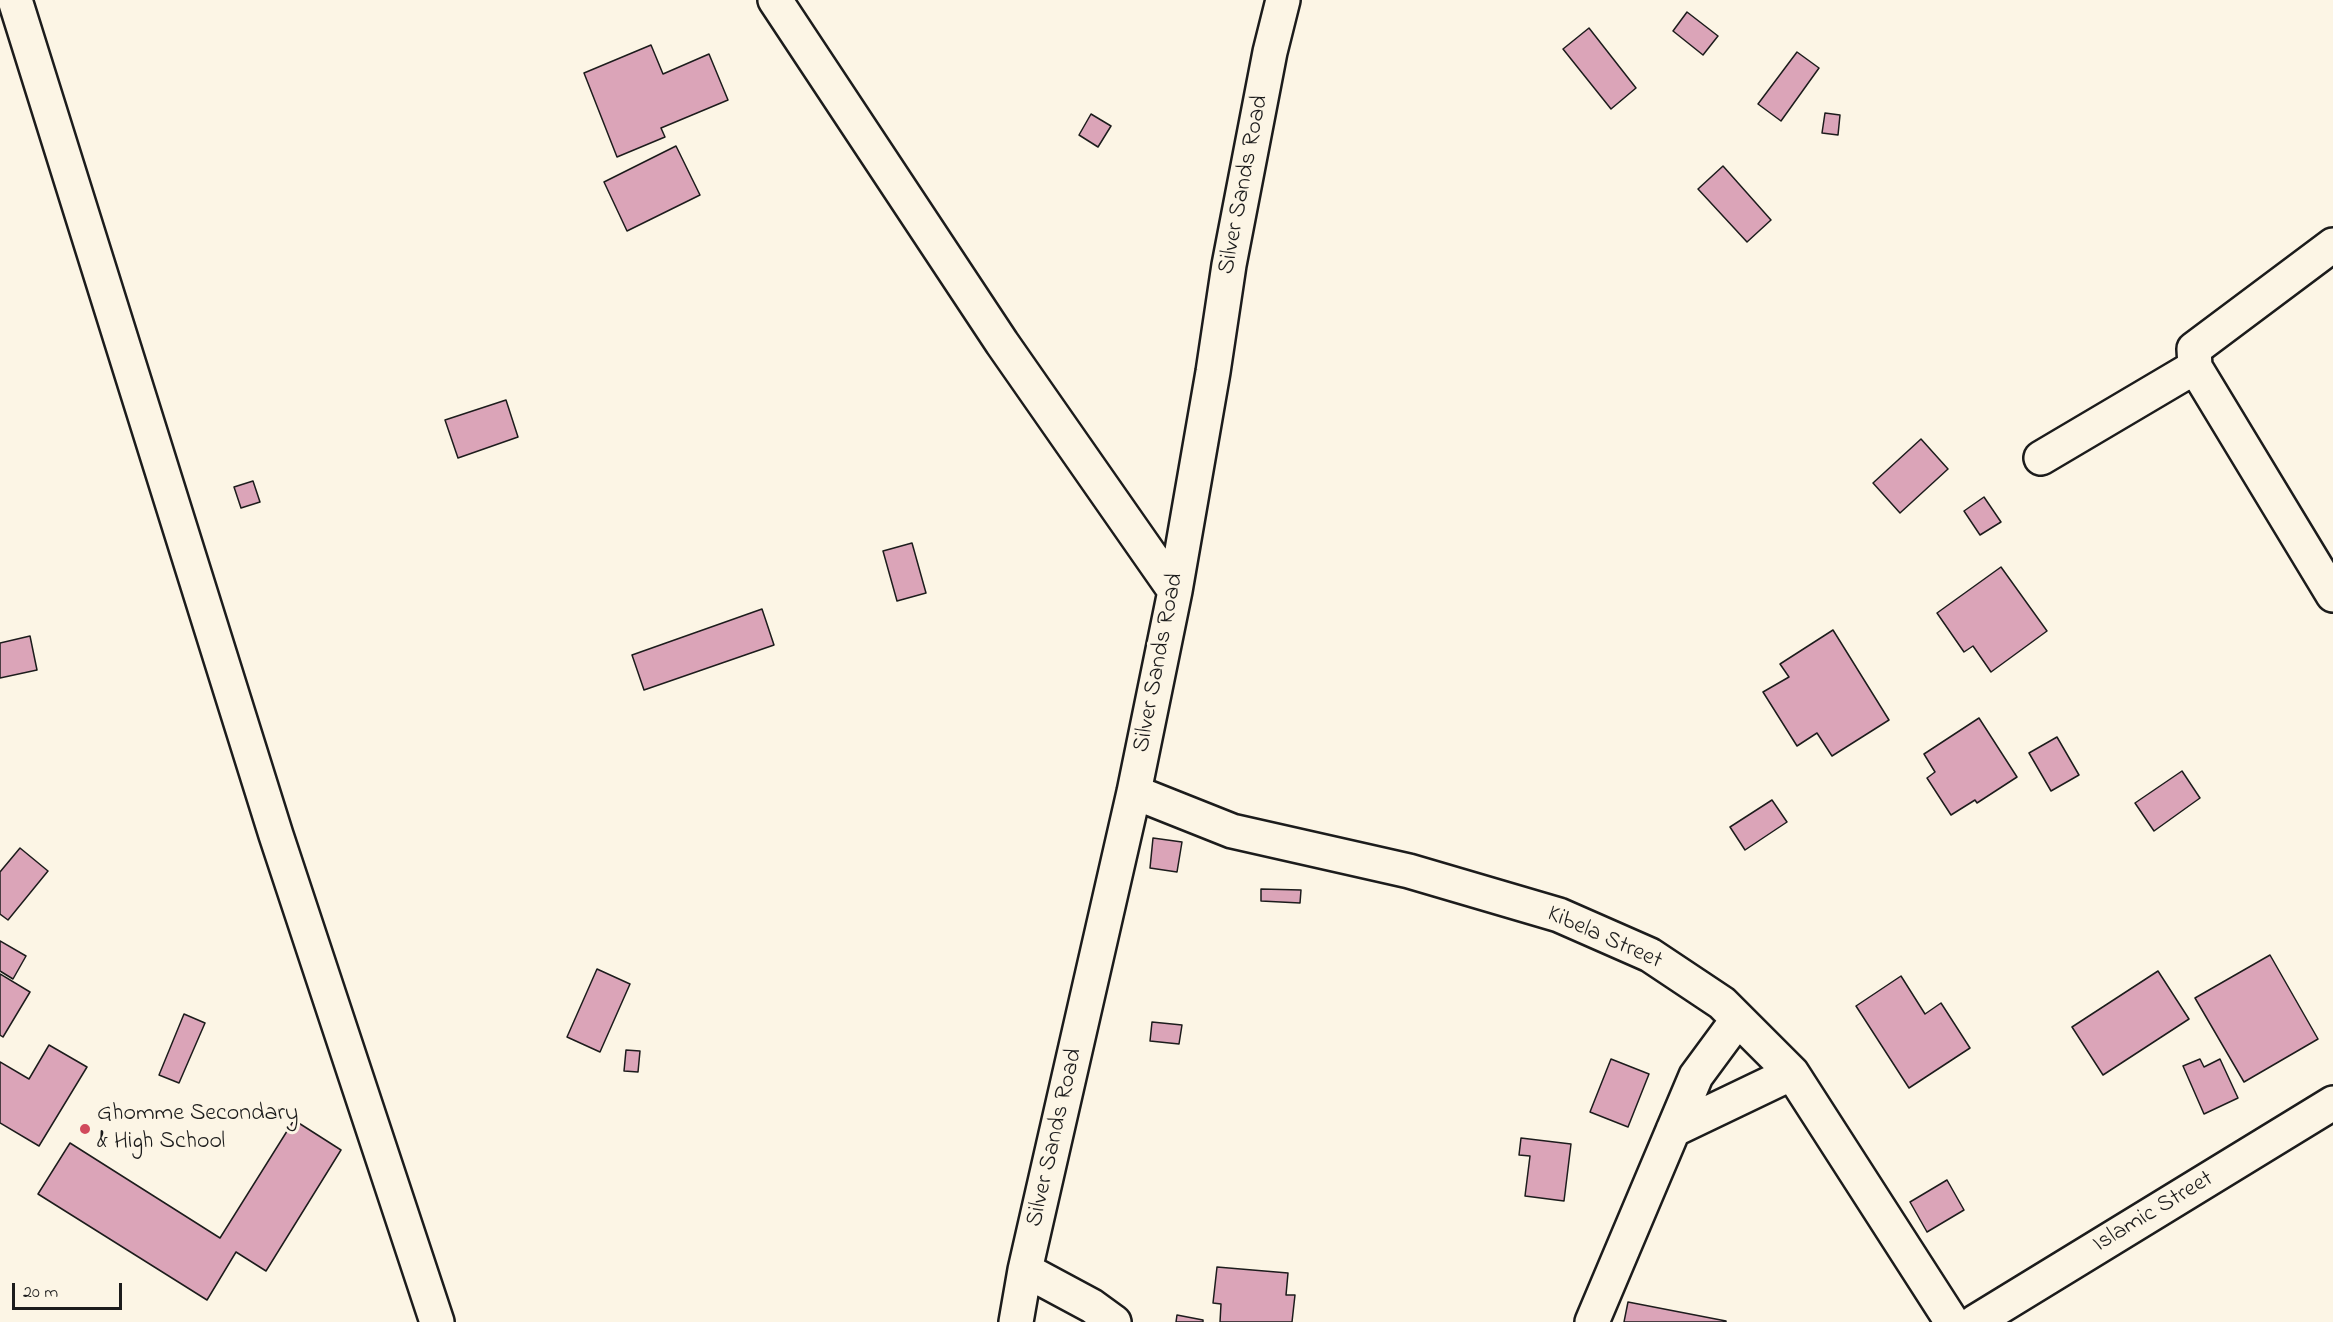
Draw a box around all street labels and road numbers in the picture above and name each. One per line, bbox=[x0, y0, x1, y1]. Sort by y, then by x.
street label: Silver Sands Road bbox=[1213, 93, 1277, 277]
street label: Silver Sands Road bbox=[1128, 571, 1192, 755]
street label: Kibela Street bbox=[1542, 901, 1666, 977]
street label: Silver Sands Road bbox=[1021, 1046, 1091, 1230]
street label: Islamic Street bbox=[2089, 1166, 2219, 1260]

